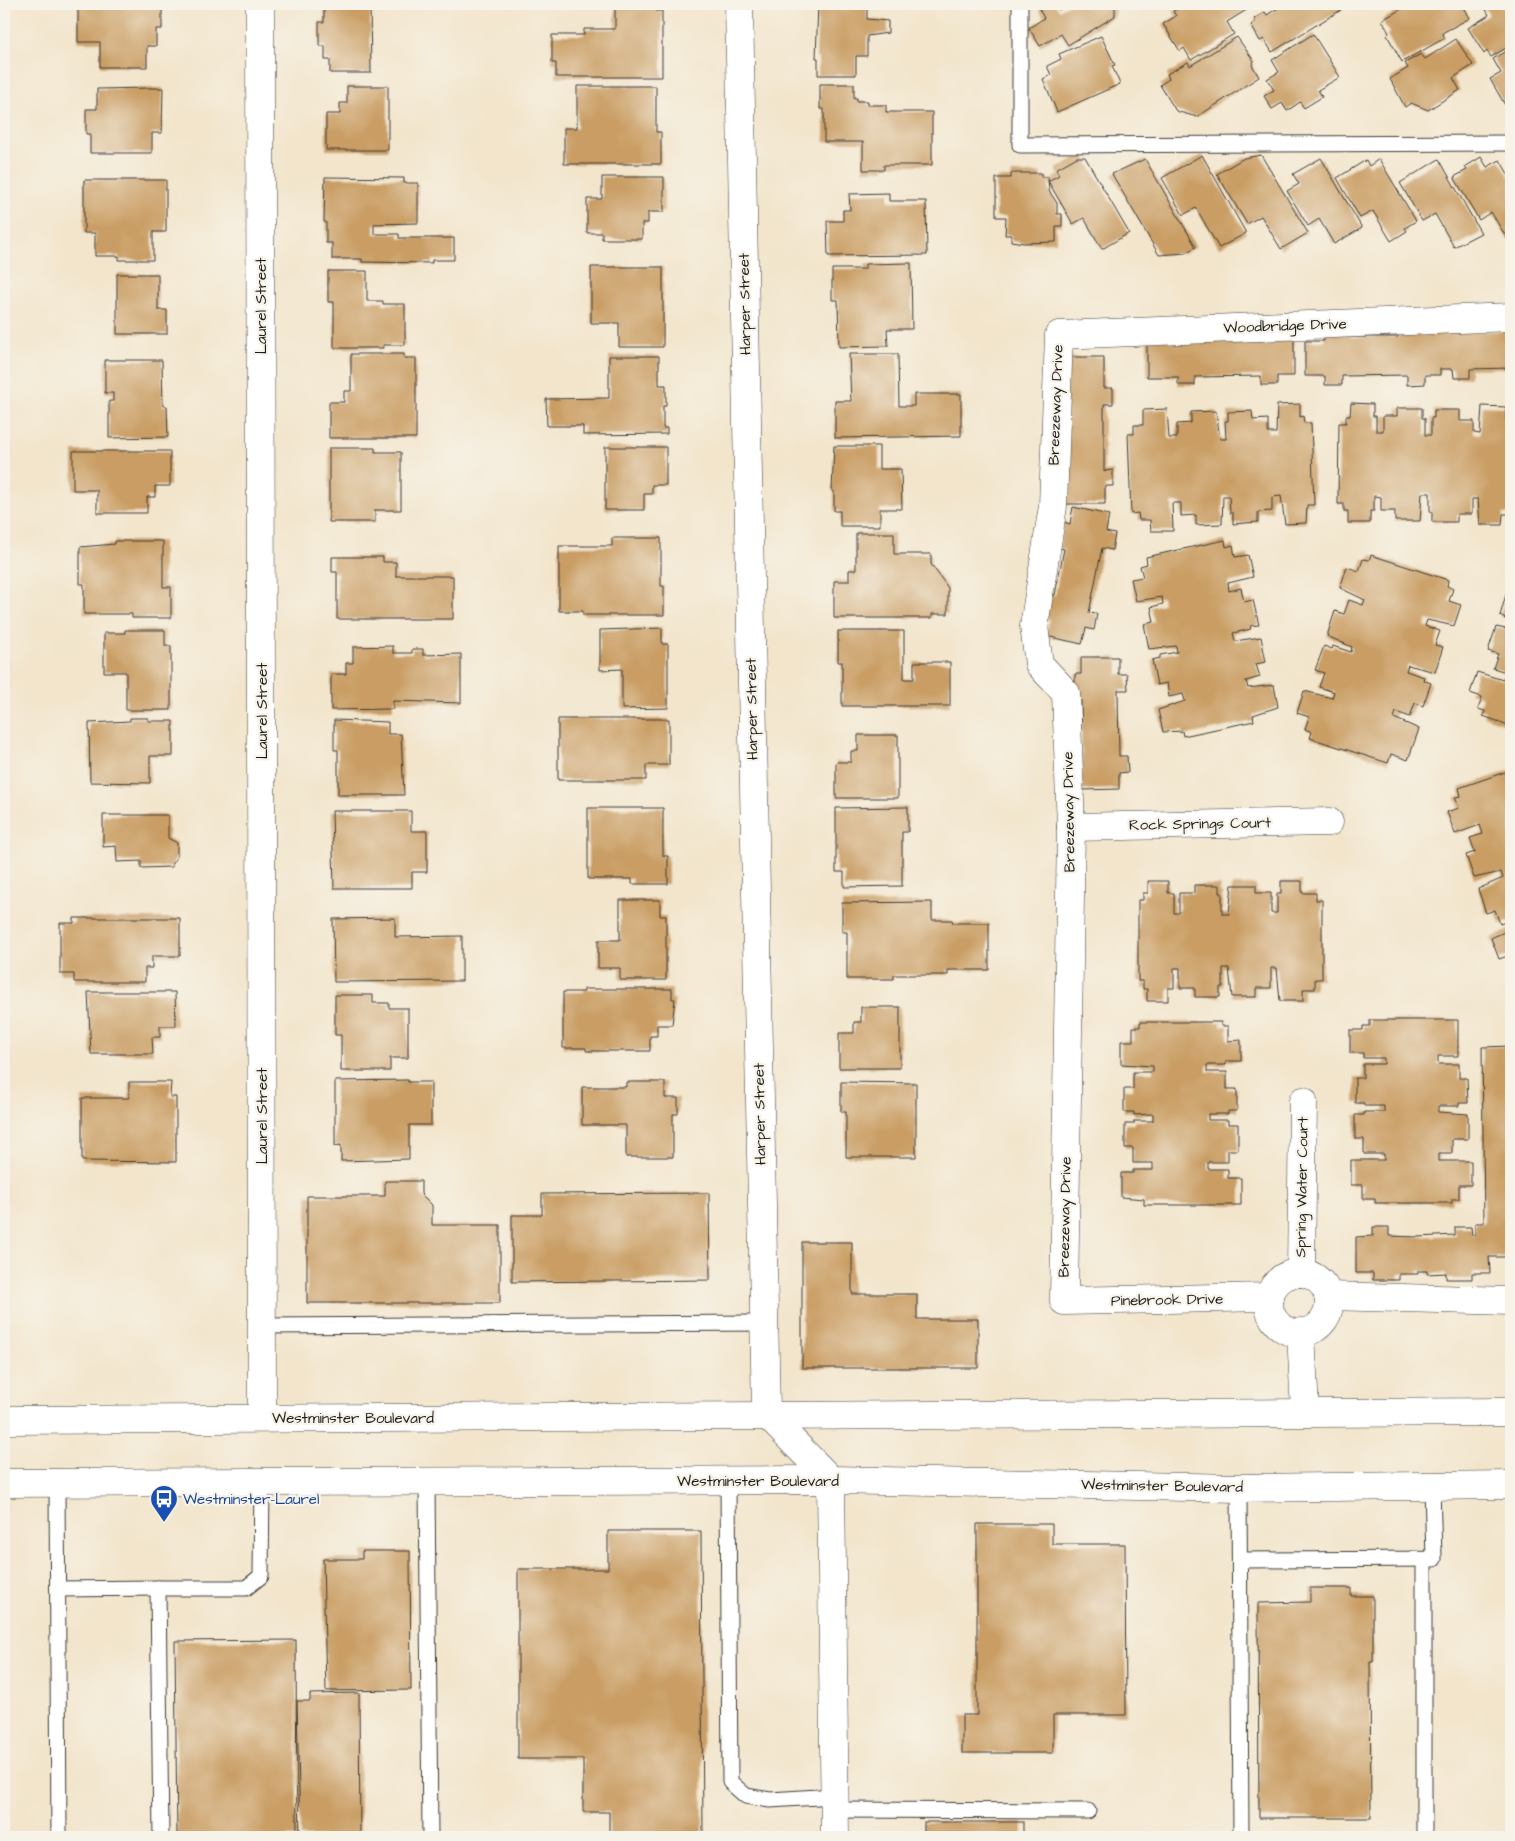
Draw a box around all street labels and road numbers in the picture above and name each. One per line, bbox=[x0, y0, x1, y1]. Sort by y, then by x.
street label: Harper Street bbox=[734, 253, 756, 355]
street label: Laurel Street bbox=[251, 258, 272, 354]
street label: Woodbridge Drive bbox=[1223, 313, 1347, 340]
street label: Breezeway Drive bbox=[1043, 344, 1070, 466]
street label: Harper Street bbox=[741, 658, 763, 760]
street label: Laurel Street bbox=[252, 663, 273, 759]
street label: Breezeway Drive bbox=[1057, 751, 1082, 873]
street label: Rock Springs Court bbox=[1129, 812, 1271, 837]
street label: Harper Street bbox=[749, 1063, 771, 1165]
street label: Laurel Street bbox=[252, 1068, 273, 1164]
street label: Spring Water Court bbox=[1290, 1116, 1315, 1258]
street label: Breezeway Drive bbox=[1053, 1156, 1078, 1278]
street label: Pinebrook Drive bbox=[1111, 1289, 1223, 1311]
street label: Westminster Boulevard bbox=[272, 1408, 434, 1429]
street label: Westminster Boulevard bbox=[677, 1471, 839, 1492]
street label: Westminster Boulevard bbox=[1081, 1474, 1243, 1498]

